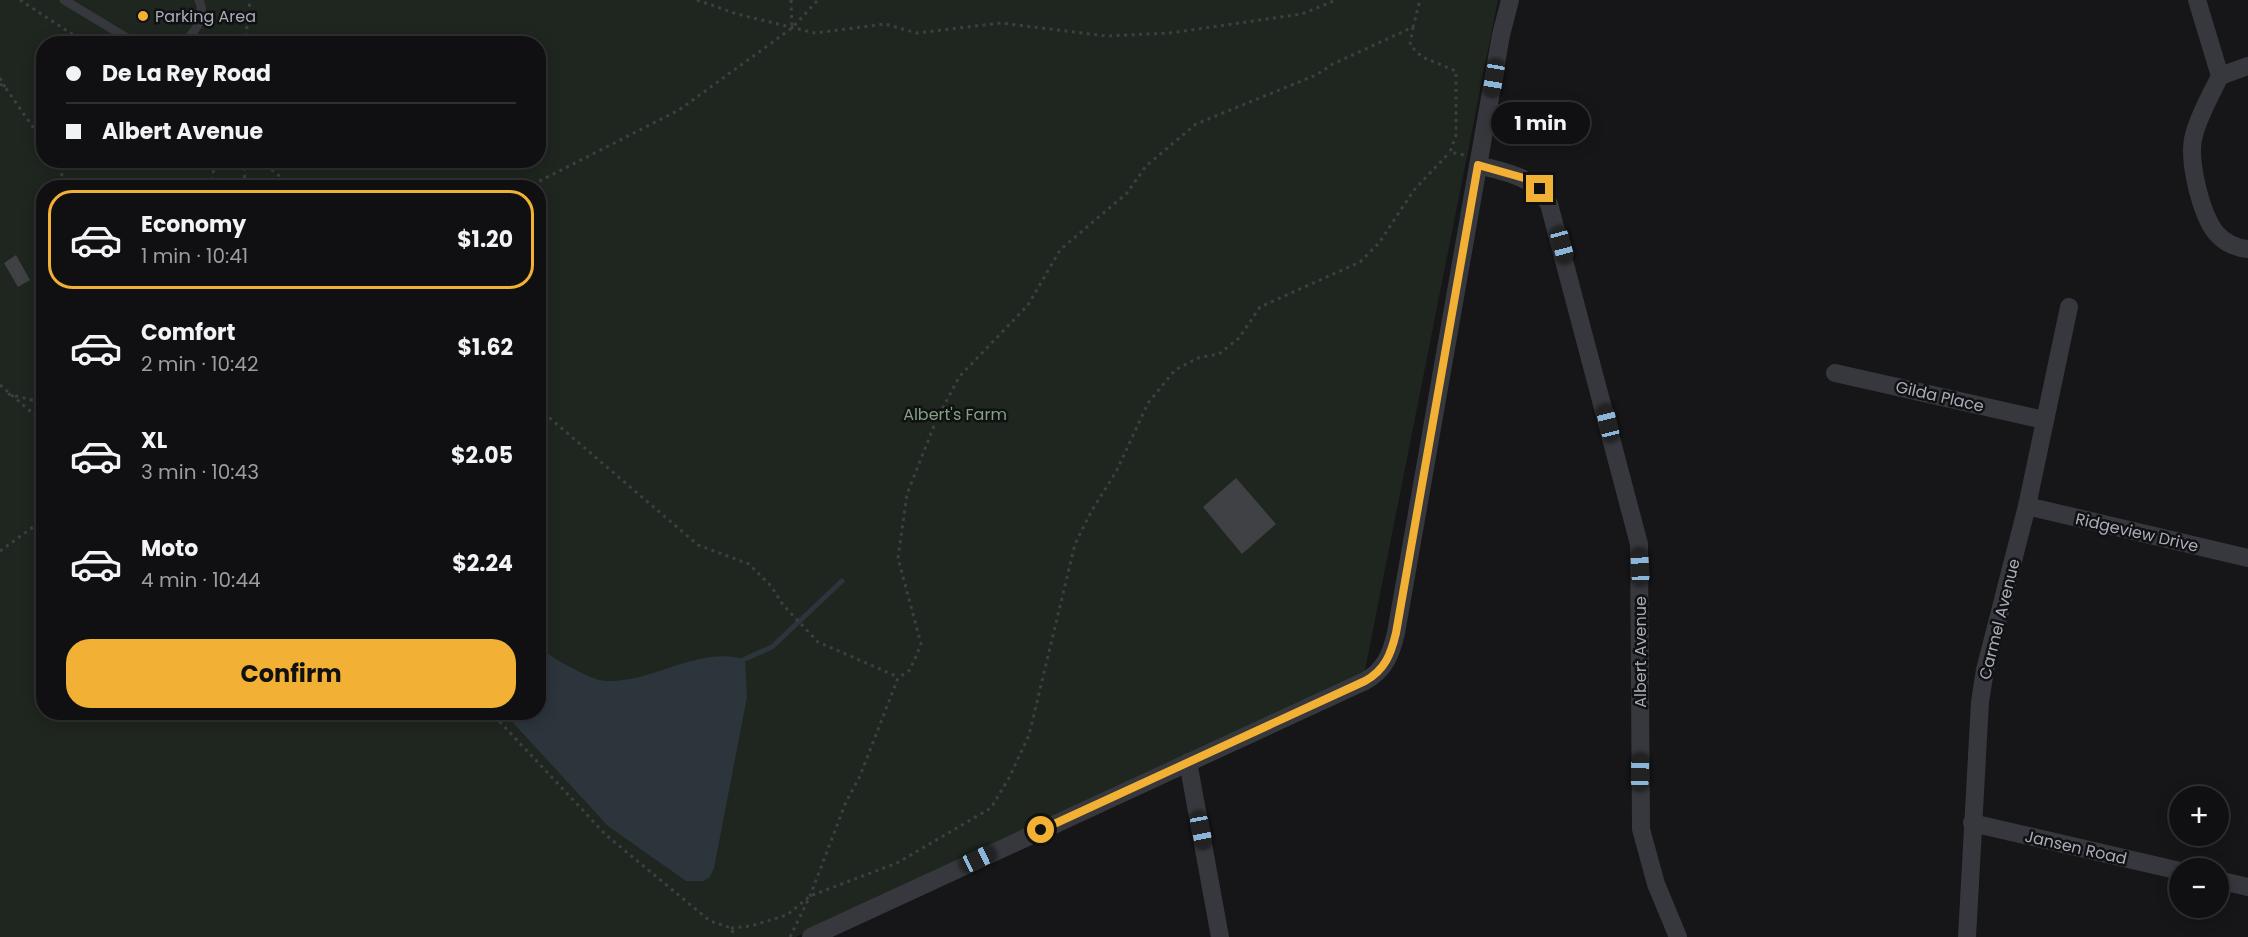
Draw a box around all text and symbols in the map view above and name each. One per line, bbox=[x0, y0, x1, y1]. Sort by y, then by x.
place label: Parking Area bbox=[155, 5, 256, 28]
marker: Parking Area bbox=[136, 9, 150, 23]
text: De La Rey Road bbox=[102, 58, 271, 89]
car bbox=[1482, 59, 1506, 97]
callout: 1 min bbox=[1490, 102, 1590, 144]
text: 1 min bbox=[1514, 109, 1567, 137]
text: Albert Avenue bbox=[102, 116, 263, 147]
route end bbox=[1526, 175, 1553, 202]
text: Economy bbox=[141, 209, 246, 240]
icon: car bbox=[69, 213, 123, 267]
text: $1.20 bbox=[457, 224, 513, 255]
car bbox=[1549, 225, 1575, 265]
text: 1 min · 10:41 bbox=[141, 242, 248, 270]
text: Comfort bbox=[141, 317, 235, 348]
icon: car bbox=[69, 321, 123, 375]
text: $1.62 bbox=[457, 332, 513, 363]
text: 2 min · 10:42 bbox=[141, 350, 258, 378]
street label: Gilda Place bbox=[1894, 375, 1986, 418]
park label: Albert's Farm bbox=[903, 403, 1007, 426]
car bbox=[1595, 403, 1621, 443]
text: XL bbox=[141, 425, 167, 456]
icon: car bbox=[69, 429, 123, 483]
text: $2.05 bbox=[451, 440, 513, 471]
text: 3 min · 10:43 bbox=[141, 458, 259, 486]
street label: Ridgeview Drive bbox=[2073, 507, 2201, 558]
text: Moto bbox=[141, 533, 198, 564]
icon: car bbox=[69, 537, 123, 591]
text: $2.24 bbox=[452, 548, 513, 579]
car bbox=[1630, 549, 1650, 585]
street label: Carmel Avenue bbox=[1973, 556, 2026, 682]
text: 4 min · 10:44 bbox=[141, 566, 261, 594]
street label: Albert Avenue bbox=[1629, 596, 1652, 708]
button: Confirm bbox=[66, 639, 516, 708]
car bbox=[1631, 754, 1649, 790]
map controls bbox=[2169, 786, 2229, 918]
button: + bbox=[2169, 786, 2229, 846]
car bbox=[1189, 811, 1213, 849]
route start bbox=[1027, 816, 1054, 843]
street label: Jansen Road bbox=[2023, 825, 2129, 870]
car bbox=[958, 843, 998, 875]
button: − bbox=[2169, 858, 2229, 918]

